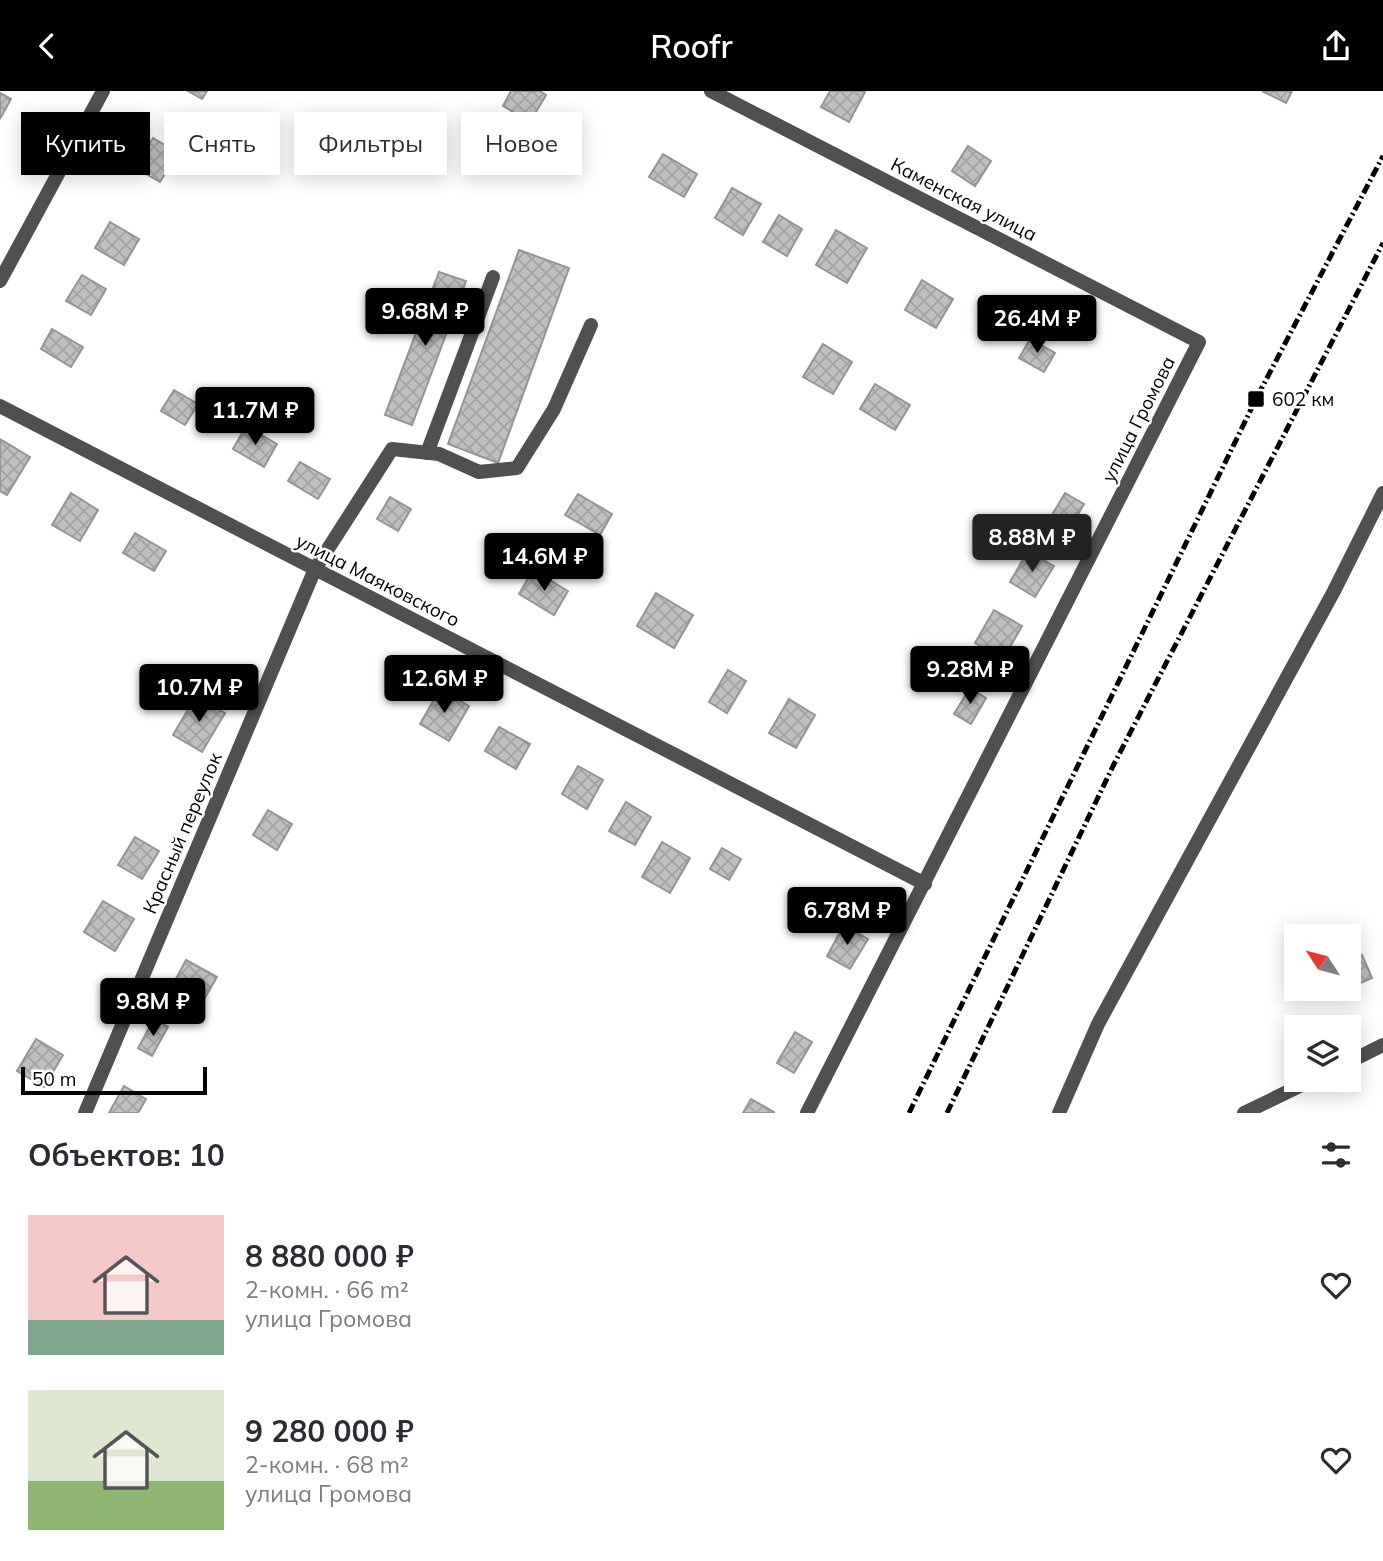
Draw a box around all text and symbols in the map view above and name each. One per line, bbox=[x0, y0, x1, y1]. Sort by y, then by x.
text: Roofr bbox=[650, 26, 733, 66]
icon: back bbox=[28, 27, 66, 65]
icon: share bbox=[1317, 27, 1355, 65]
chip: Купить bbox=[21, 112, 150, 175]
chip: Снять bbox=[164, 112, 280, 175]
chip: Фильтры bbox=[294, 112, 447, 175]
chip: Новое bbox=[461, 112, 582, 175]
street label: Каменская улица bbox=[887, 152, 1041, 246]
pin: 9.68M ₽ bbox=[360, 289, 490, 348]
pin: 26.4M ₽ bbox=[972, 295, 1102, 355]
text: 9.68M ₽ bbox=[381, 296, 469, 325]
text: 26.4M ₽ bbox=[993, 303, 1081, 332]
street label: улица Громова bbox=[1096, 352, 1180, 486]
pin: 11.7M ₽ bbox=[190, 387, 320, 447]
place label: 602 км bbox=[1272, 387, 1334, 411]
marker: 602 км bbox=[1246, 389, 1266, 409]
text: 11.7M ₽ bbox=[211, 395, 299, 424]
pin: 8.88M ₽ bbox=[967, 515, 1097, 574]
text: 8.88M ₽ bbox=[988, 522, 1076, 551]
street label: улица Маяковского bbox=[292, 528, 464, 632]
pin: 14.6M ₽ bbox=[479, 533, 609, 593]
text: 14.6M ₽ bbox=[500, 541, 588, 570]
pin: 9.28M ₽ bbox=[905, 647, 1035, 706]
text: 9.28M ₽ bbox=[926, 654, 1014, 683]
pin: 12.6M ₽ bbox=[379, 655, 509, 715]
text: 12.6M ₽ bbox=[400, 663, 488, 692]
pin: 10.7M ₽ bbox=[134, 665, 264, 724]
text: 10.7M ₽ bbox=[155, 672, 243, 701]
street label: Красный переулок bbox=[137, 748, 227, 917]
pin: 6.78M ₽ bbox=[782, 887, 912, 947]
text: 6.78M ₽ bbox=[803, 895, 891, 924]
north arrow bbox=[1284, 924, 1362, 1001]
map controls bbox=[1284, 924, 1361, 1092]
pin: 9.8M ₽ bbox=[96, 979, 210, 1038]
text: 9.8M ₽ bbox=[116, 986, 190, 1015]
button: layers bbox=[1284, 1015, 1361, 1092]
scale bar bbox=[21, 1064, 206, 1096]
text: 50 m bbox=[32, 1067, 76, 1091]
text: Объектов: 10 bbox=[28, 1136, 225, 1174]
icon: filters bbox=[1317, 1136, 1355, 1174]
text: 8 880 000 ₽ bbox=[245, 1237, 414, 1275]
icon: home bbox=[84, 1243, 168, 1327]
icon: heart bbox=[1317, 1266, 1355, 1304]
text: 2-комн. · 66 m² bbox=[245, 1275, 409, 1304]
text: улица Громова bbox=[245, 1304, 412, 1333]
text: 9 280 000 ₽ bbox=[245, 1412, 414, 1450]
icon: home bbox=[84, 1418, 168, 1502]
icon: heart bbox=[1317, 1441, 1355, 1479]
text: 2-комн. · 68 m² bbox=[245, 1450, 409, 1479]
text: улица Громова bbox=[245, 1479, 412, 1508]

